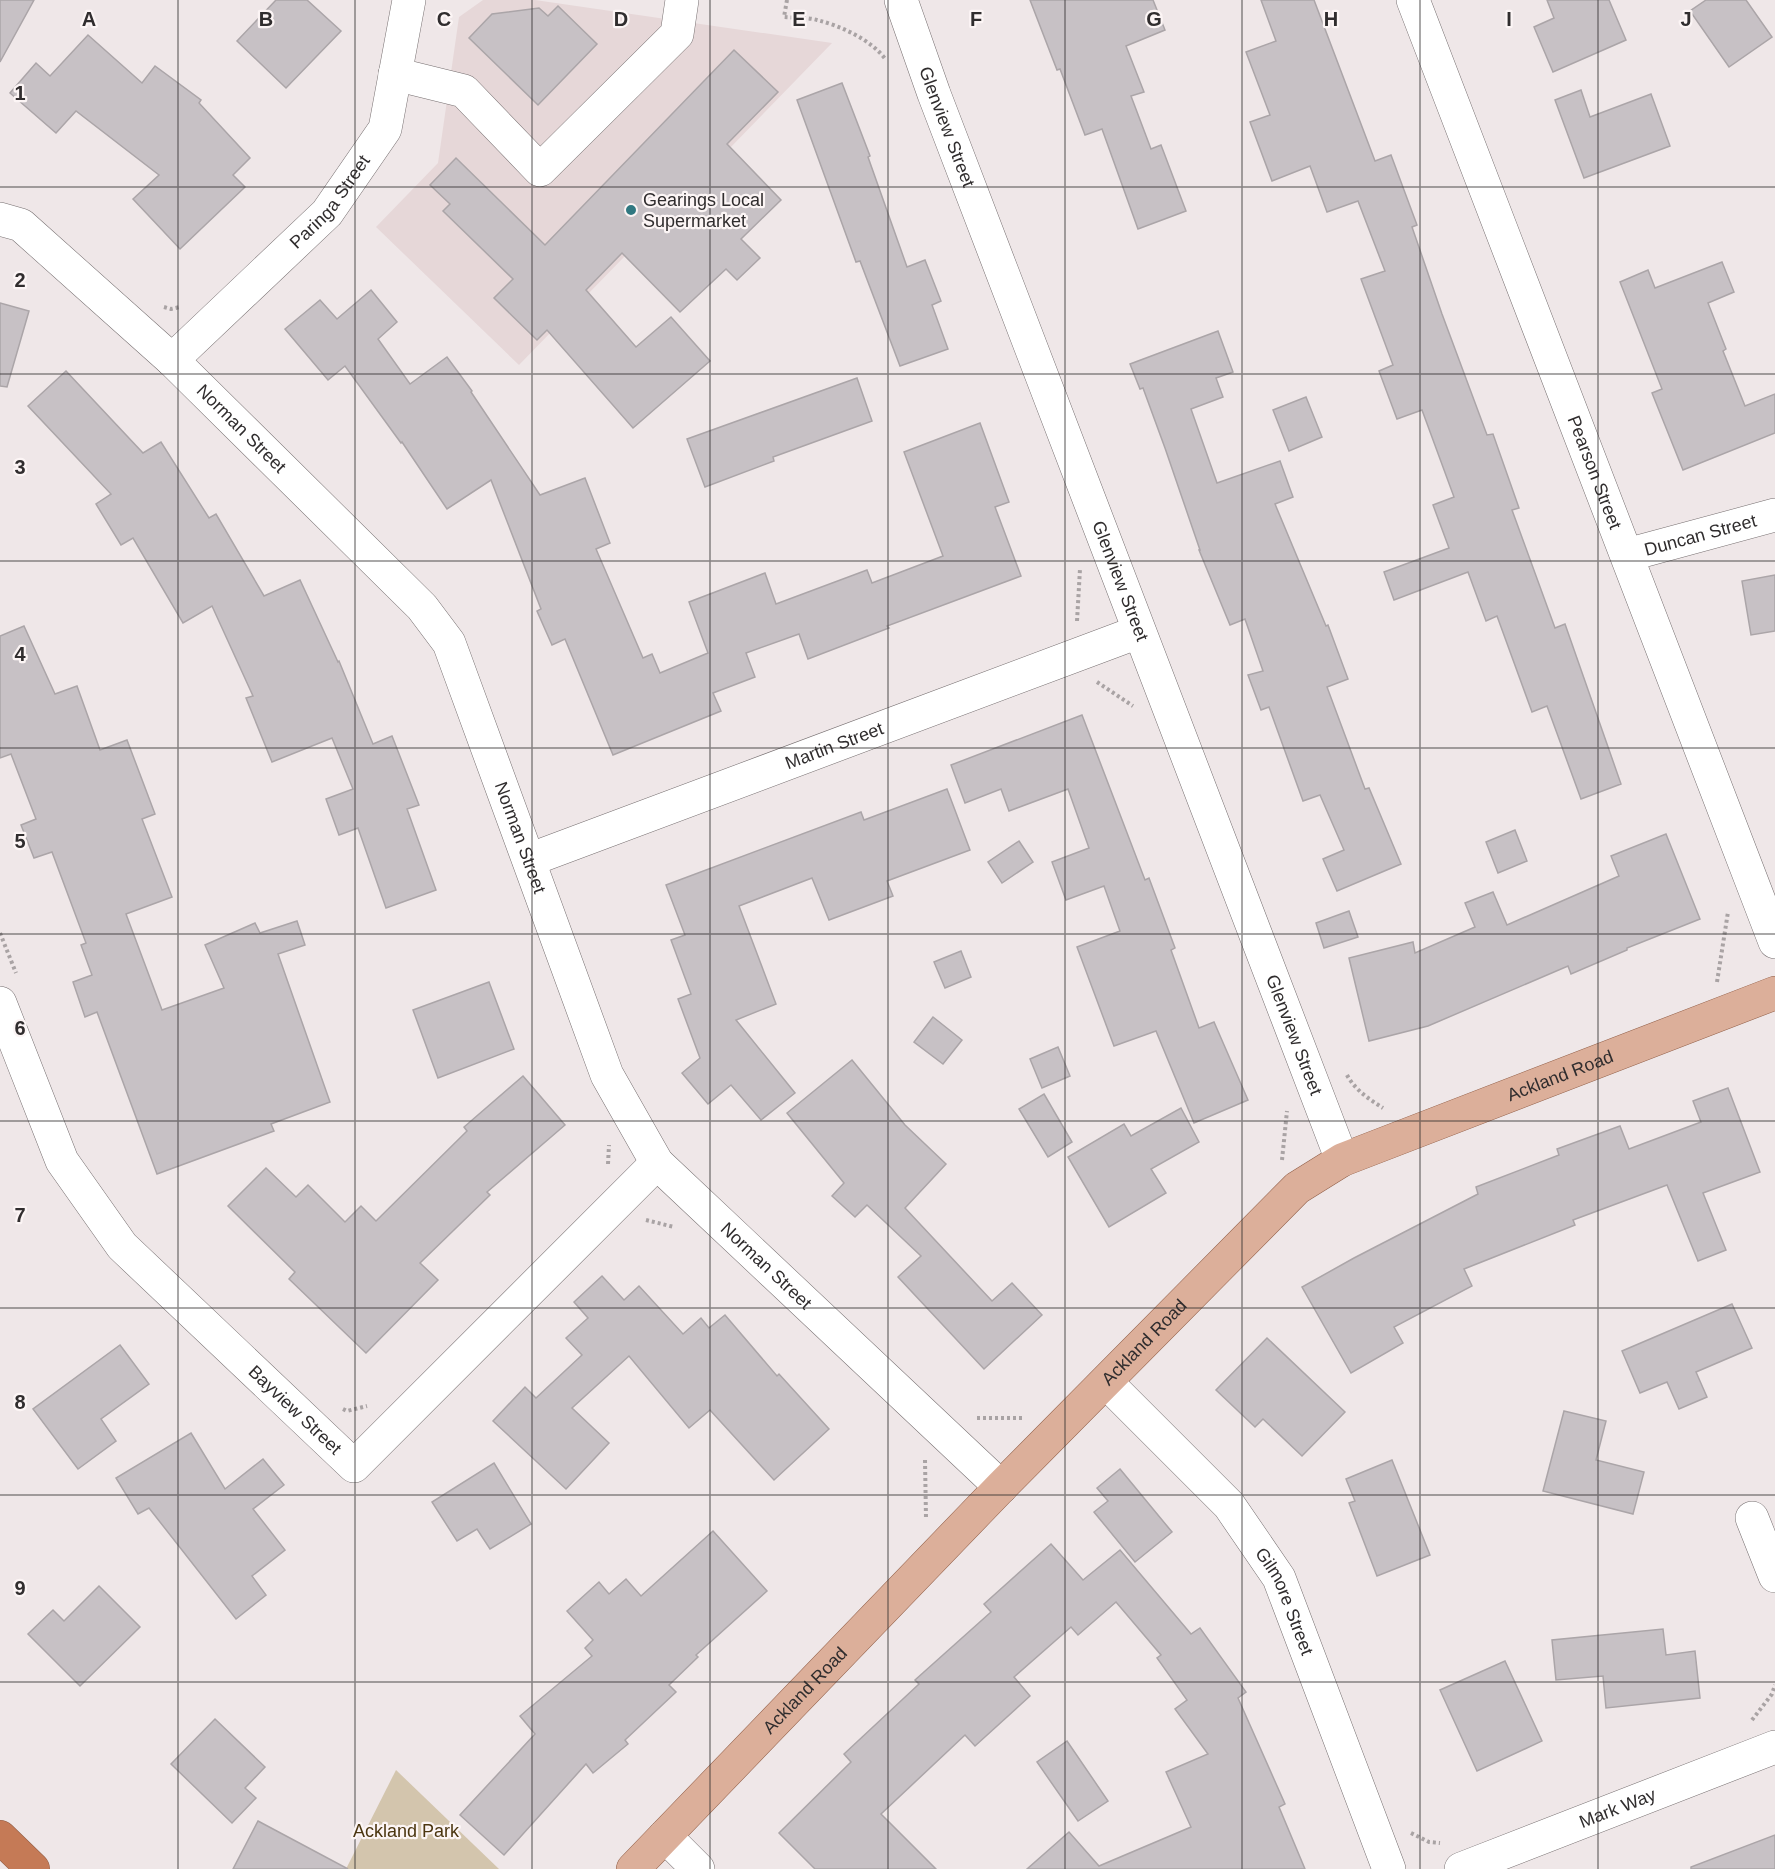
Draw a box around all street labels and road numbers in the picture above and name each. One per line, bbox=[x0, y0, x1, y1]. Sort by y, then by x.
street label: Glenview Street bbox=[915, 64, 979, 190]
street label: Paringa Street bbox=[286, 151, 374, 253]
street label: Norman Street bbox=[193, 380, 290, 477]
street label: Pearson Street bbox=[1564, 413, 1625, 532]
street label: Duncan Street bbox=[1642, 510, 1759, 560]
street label: Glenview Street bbox=[1088, 518, 1152, 644]
street label: Martin Street bbox=[783, 718, 886, 773]
street label: Norman Street bbox=[491, 779, 550, 896]
street label: Glenview Street bbox=[1262, 972, 1326, 1098]
street label: Ackland Road bbox=[1504, 1046, 1616, 1105]
street label: Norman Street bbox=[717, 1218, 816, 1313]
street label: Ackland Road bbox=[1098, 1295, 1191, 1389]
street label: Bayview Street bbox=[244, 1361, 345, 1459]
street label: Gilmore Street bbox=[1251, 1544, 1317, 1658]
street label: Ackland Road bbox=[759, 1643, 851, 1738]
street label: Mark Way bbox=[1577, 1784, 1659, 1832]

